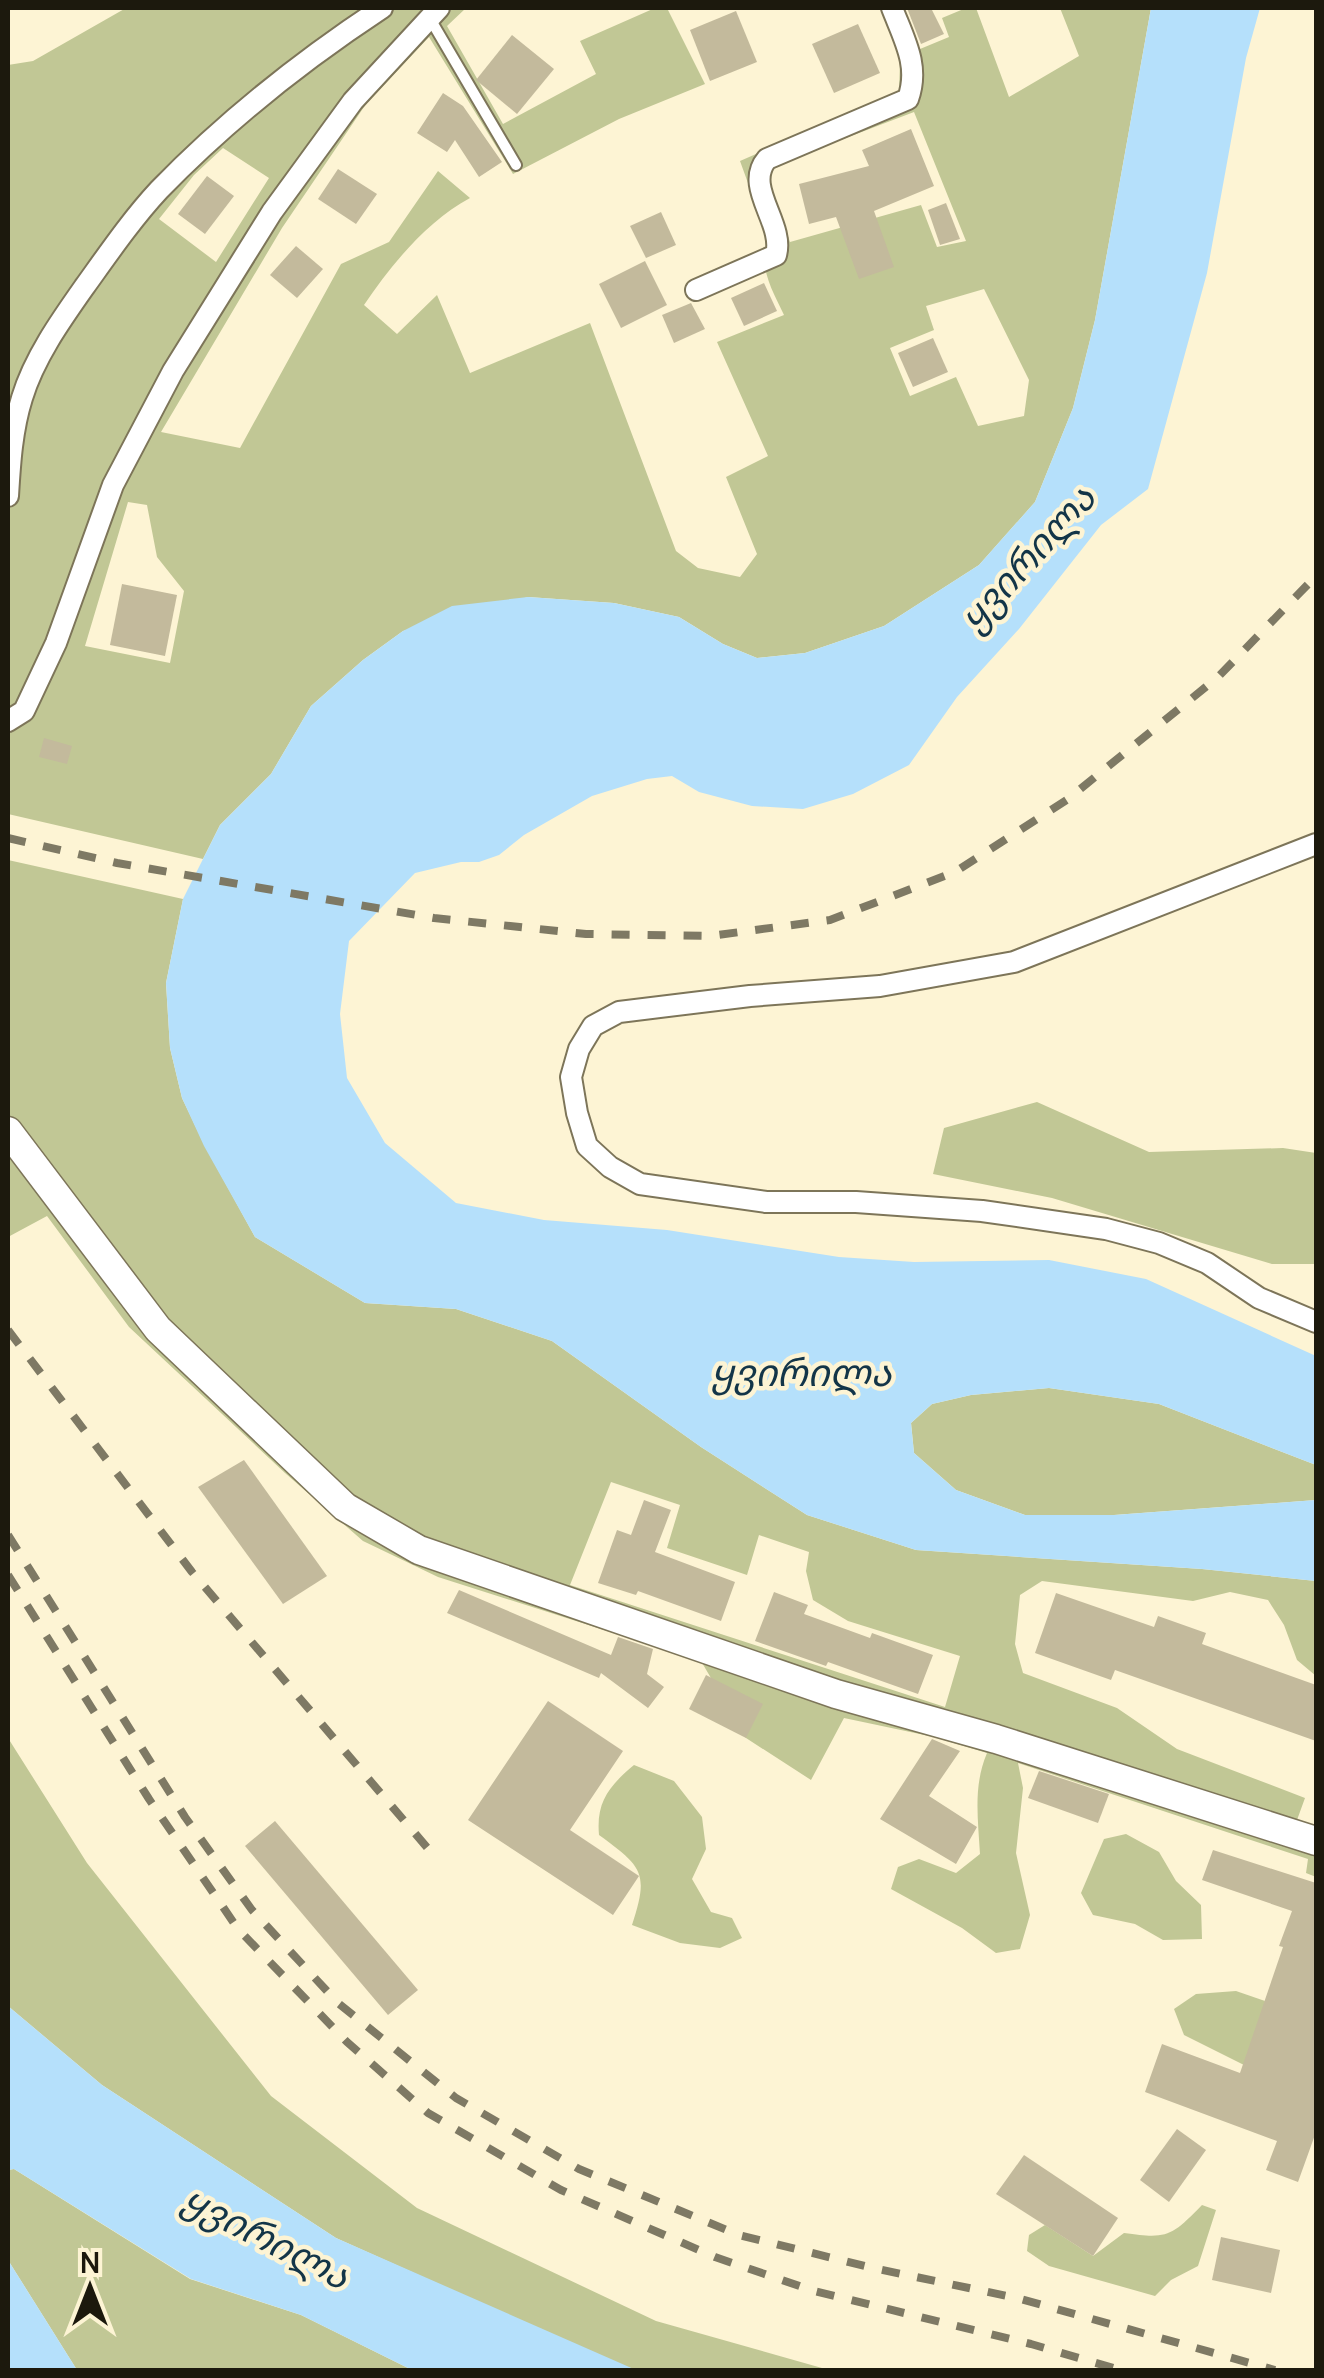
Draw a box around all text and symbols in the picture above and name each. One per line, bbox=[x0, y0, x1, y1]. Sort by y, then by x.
water label: ყვირილა bbox=[946, 472, 1107, 642]
water label: ყვირილა bbox=[711, 1345, 892, 1397]
water label: ყვირილა bbox=[175, 2172, 360, 2301]
north arrow bbox=[40, 2238, 140, 2338]
text: N bbox=[80, 2243, 100, 2281]

